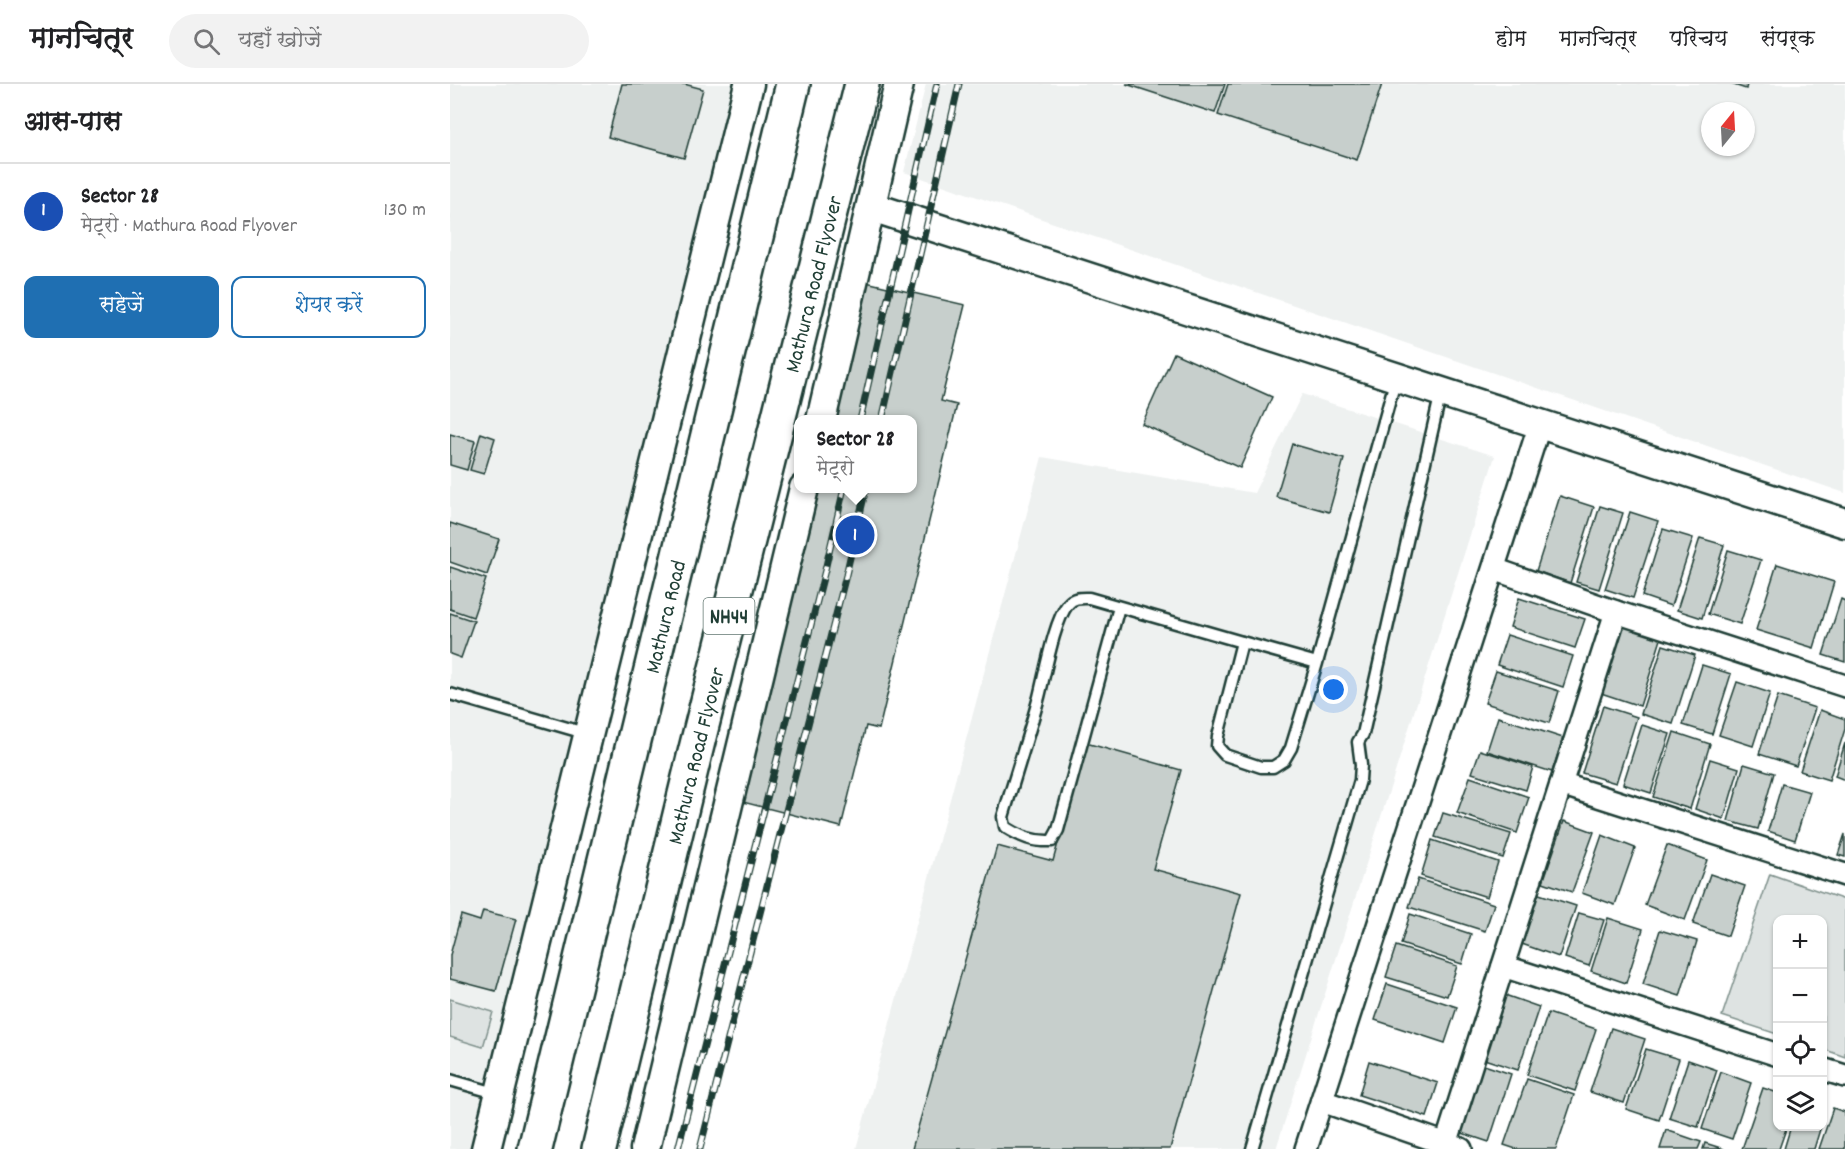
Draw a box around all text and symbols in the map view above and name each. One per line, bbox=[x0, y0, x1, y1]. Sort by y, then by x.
search box bbox=[169, 14, 589, 68]
text: मानचित्र bbox=[30, 21, 133, 61]
icon: search bbox=[190, 25, 223, 58]
text: यहाँ खोजें bbox=[238, 26, 321, 57]
text: होम bbox=[1495, 26, 1526, 56]
text: मानचित्र bbox=[1559, 26, 1637, 56]
text: परिचय bbox=[1670, 26, 1727, 56]
text: संपर्क bbox=[1760, 26, 1815, 56]
north arrow bbox=[1701, 102, 1755, 156]
text: आस-पास bbox=[24, 105, 121, 142]
text: Sector 28 bbox=[81, 182, 159, 213]
street label: Mathura Road Flyover bbox=[778, 192, 853, 377]
text: 1 bbox=[41, 197, 46, 225]
text: 130 m bbox=[384, 197, 426, 225]
text: मेट्रो · Mathura Road Flyover bbox=[81, 213, 297, 241]
button: सहेजें bbox=[24, 276, 219, 338]
button: शेयर करें bbox=[231, 276, 426, 338]
popup bbox=[794, 415, 917, 493]
text: Sector 28 bbox=[817, 425, 894, 456]
text: मेट्रो bbox=[817, 456, 854, 484]
pin: 1 bbox=[836, 512, 874, 558]
street label: Mathura Road bbox=[639, 557, 696, 677]
road number: NH44 bbox=[704, 598, 754, 634]
street label: Mathura Road Flyover bbox=[661, 664, 735, 848]
your location bbox=[1319, 675, 1348, 704]
map controls bbox=[1773, 915, 1827, 1131]
button: + bbox=[1773, 915, 1827, 969]
button: − bbox=[1773, 969, 1827, 1023]
button: locate bbox=[1773, 1023, 1827, 1077]
button: layers bbox=[1773, 1077, 1827, 1131]

